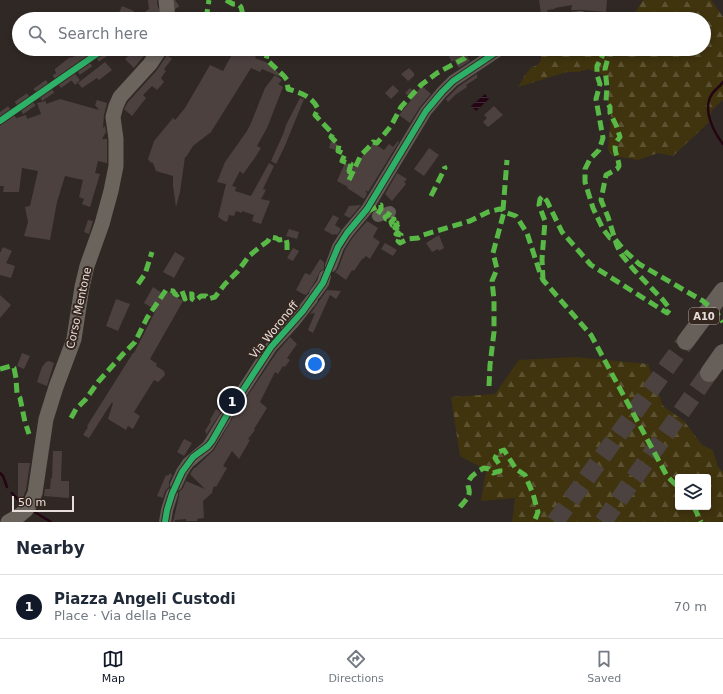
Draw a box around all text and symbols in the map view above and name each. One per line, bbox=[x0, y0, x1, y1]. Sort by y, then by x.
search box bbox=[12, 12, 711, 56]
icon: search bbox=[26, 23, 48, 45]
text: Search here bbox=[58, 25, 148, 43]
street label: Corso Mentone bbox=[64, 266, 94, 350]
street label: Via Woronoff bbox=[247, 298, 301, 361]
road number: A10 bbox=[689, 308, 719, 324]
your location bbox=[305, 354, 325, 374]
pin: 1 bbox=[219, 386, 245, 416]
map controls bbox=[675, 474, 711, 510]
button: layers bbox=[675, 474, 711, 510]
scale bar bbox=[12, 494, 74, 513]
text: 50 m bbox=[18, 496, 46, 509]
text: Nearby bbox=[16, 538, 85, 558]
text: Piazza Angeli Custodi bbox=[54, 590, 236, 608]
text: 1 bbox=[24, 599, 34, 614]
text: 70 m bbox=[674, 599, 707, 614]
text: Place · Via della Pace bbox=[54, 608, 191, 623]
tab: Map bbox=[102, 648, 125, 685]
tab: Directions bbox=[328, 648, 384, 685]
tab: Saved bbox=[587, 648, 621, 685]

